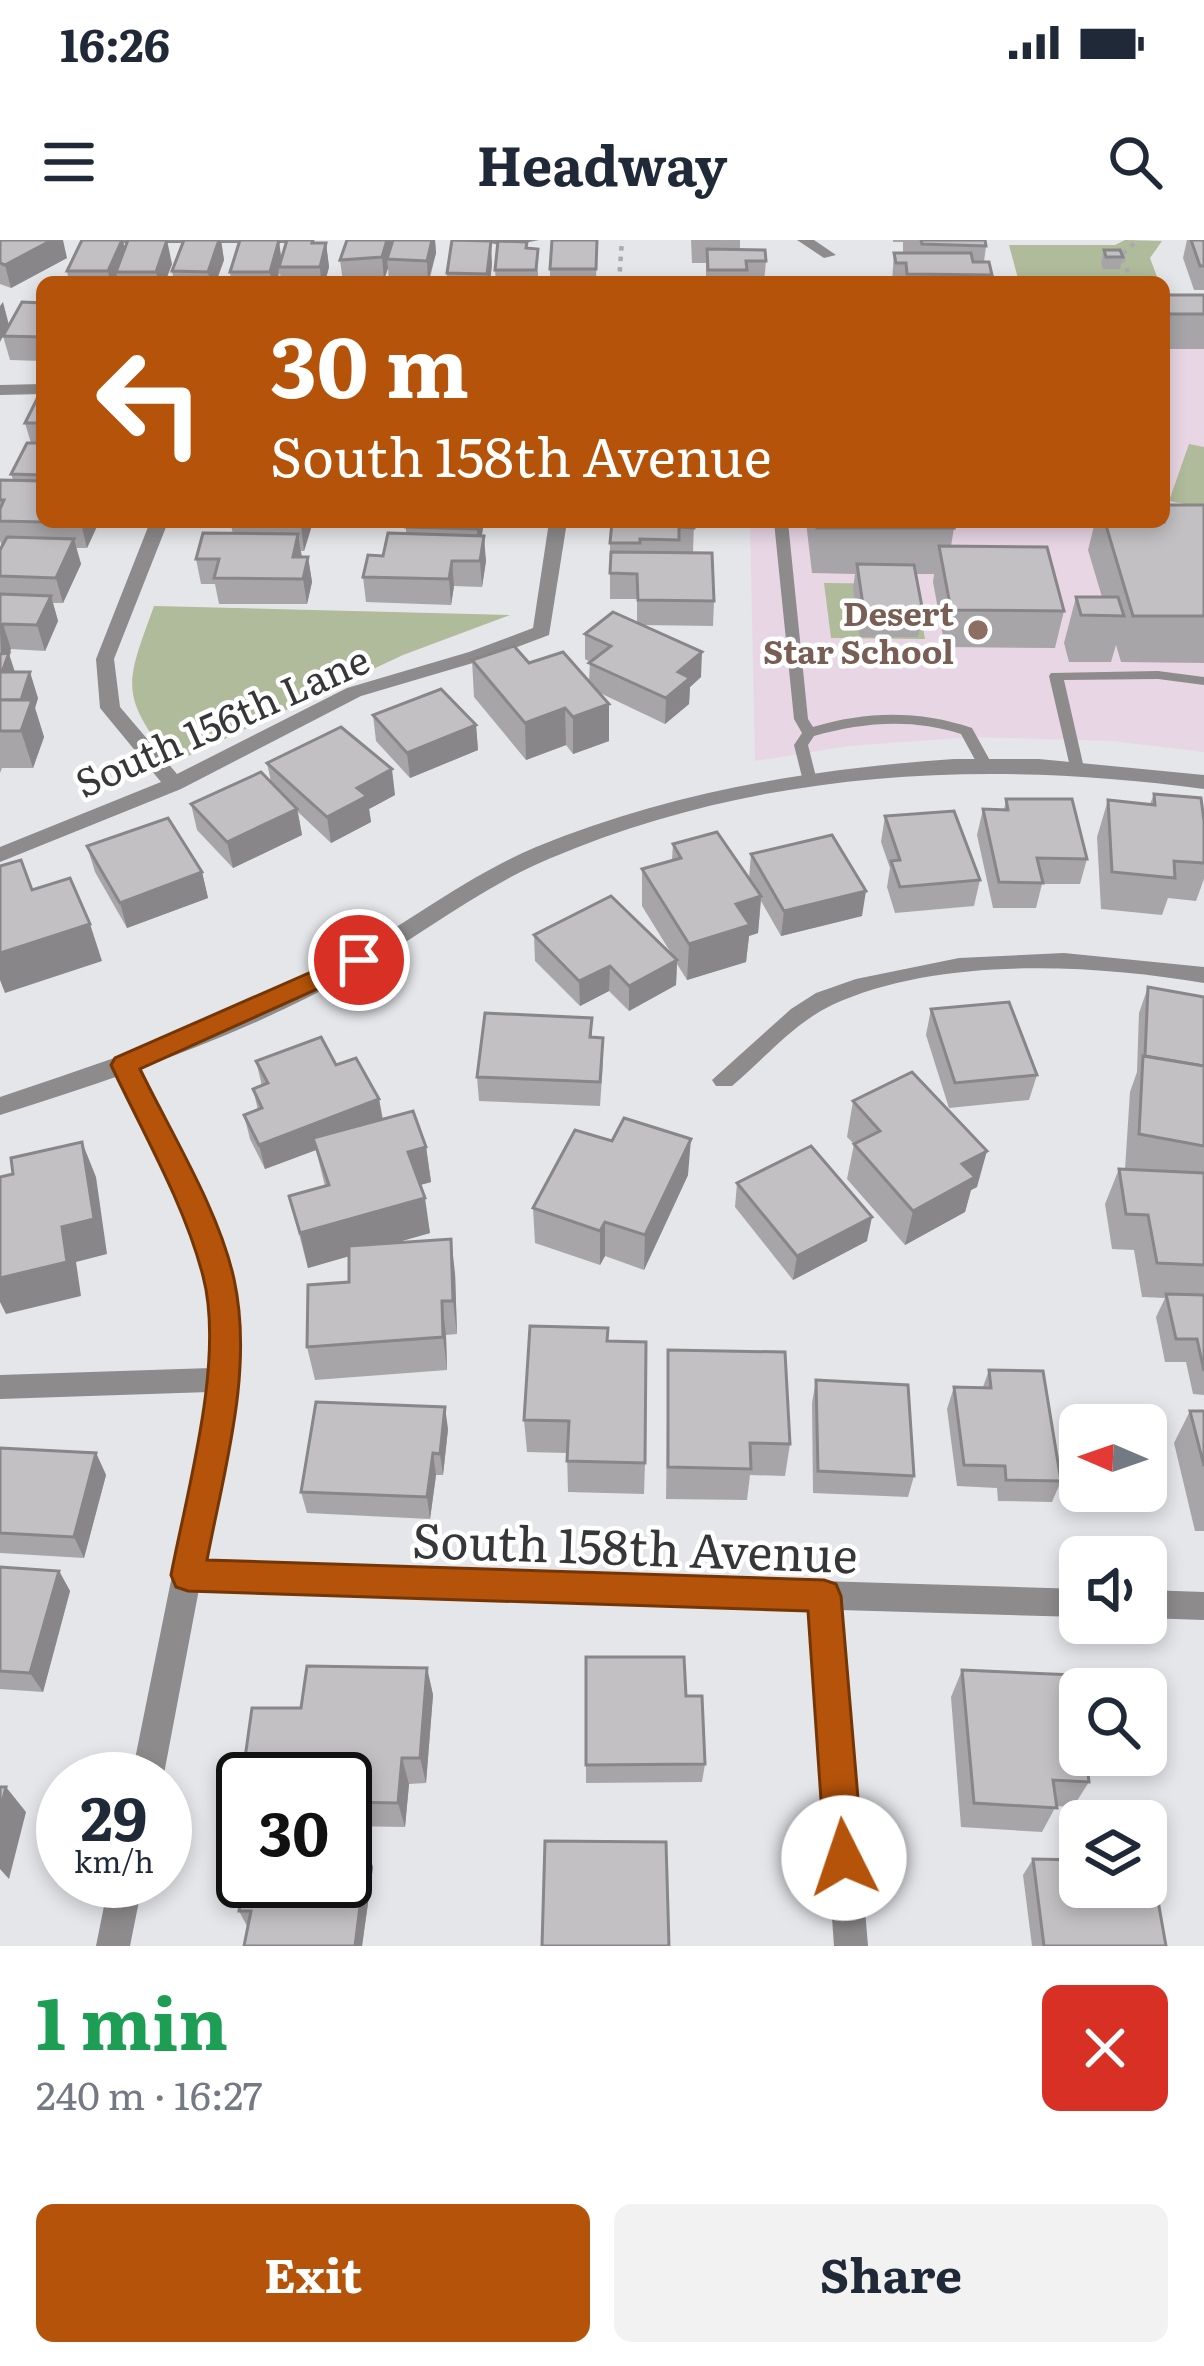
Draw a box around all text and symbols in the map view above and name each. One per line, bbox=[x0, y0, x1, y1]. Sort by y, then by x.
text: 16:26 bbox=[60, 9, 170, 76]
text: Headway bbox=[477, 122, 727, 203]
icon: menu bbox=[36, 129, 102, 195]
icon: search bbox=[1102, 129, 1168, 195]
text: 30 m bbox=[270, 299, 469, 424]
icon: left bbox=[72, 324, 228, 480]
text: South 158th Avenue bbox=[270, 413, 772, 494]
place label: Desert Star School bbox=[763, 587, 955, 674]
marker: Desert Star School bbox=[965, 617, 991, 643]
street label: South 156th Lane bbox=[65, 628, 377, 810]
pin bbox=[308, 909, 410, 1011]
icon: arrive bbox=[326, 927, 392, 993]
north arrow bbox=[1059, 1404, 1167, 1512]
map controls bbox=[1059, 1404, 1167, 1908]
street label: South 158th Avenue bbox=[411, 1502, 859, 1588]
button: sound bbox=[1059, 1536, 1167, 1644]
button: search bbox=[1059, 1668, 1167, 1776]
speed limit sign: 30 bbox=[216, 1752, 372, 1908]
text: 29 bbox=[81, 1770, 147, 1859]
position arrow bbox=[781, 1795, 907, 1921]
button: layers bbox=[1059, 1800, 1167, 1908]
text: km/h bbox=[74, 1838, 154, 1882]
text: 1 min bbox=[36, 1965, 228, 2072]
button: close bbox=[1042, 1985, 1168, 2111]
text: 240 m · 16:27 bbox=[36, 2064, 263, 2122]
button: Exit bbox=[36, 2204, 590, 2342]
button: Share bbox=[614, 2204, 1168, 2342]

